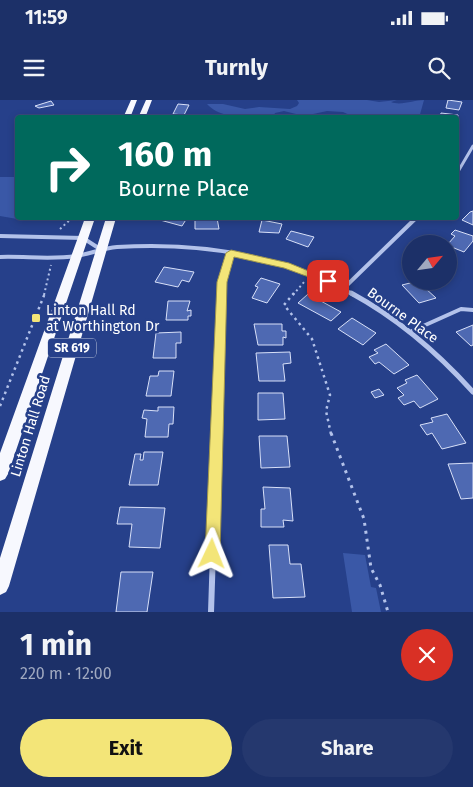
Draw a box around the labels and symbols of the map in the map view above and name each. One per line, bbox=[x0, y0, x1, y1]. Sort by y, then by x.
north arrow bbox=[402, 235, 458, 290]
pin bbox=[307, 260, 349, 302]
street label: Bourne Place bbox=[364, 284, 441, 347]
place label: Linton Hall Rd at Worthington Dr bbox=[46, 302, 160, 335]
marker: Linton Hall Rd at Worthington Dr bbox=[30, 312, 42, 324]
road number: SR 619 bbox=[48, 338, 96, 358]
street label: Linton Hall Road bbox=[7, 373, 54, 479]
position arrow bbox=[185, 527, 237, 579]

